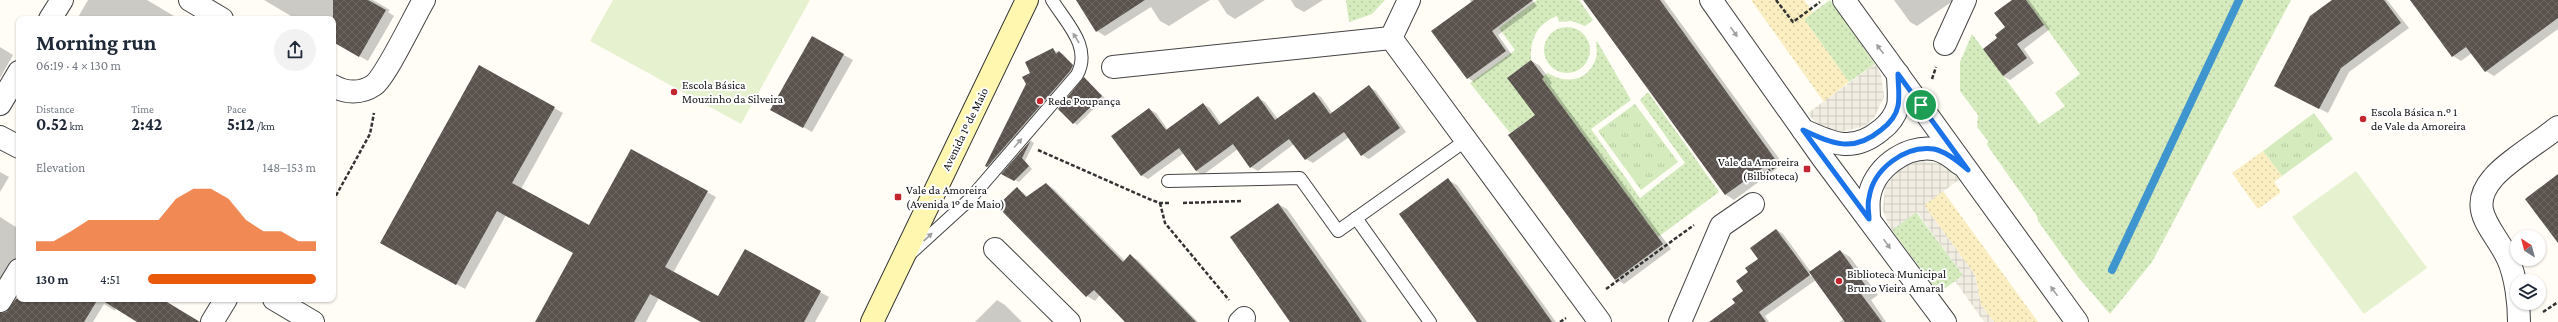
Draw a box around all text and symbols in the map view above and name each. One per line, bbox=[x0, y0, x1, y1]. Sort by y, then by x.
one-way arrow bbox=[1730, 27, 1738, 37]
button: share bbox=[274, 29, 316, 71]
text: Morning run bbox=[36, 30, 156, 55]
one-way arrow bbox=[1072, 33, 1080, 43]
one-way arrow bbox=[1876, 44, 1884, 55]
text: 06:19 · 4 × 130 m bbox=[36, 58, 121, 73]
place label: Escola Básica Mouzinho da Silveira bbox=[682, 78, 783, 106]
street label: Avenida 1º de Maio bbox=[939, 85, 991, 173]
marker: Escola Básica Mouzinho da Silveira bbox=[669, 87, 679, 97]
pin bbox=[1904, 88, 1938, 122]
place label: Rede Poupança bbox=[1048, 94, 1121, 108]
icon: arrive bbox=[1910, 94, 1932, 116]
marker: Rede Poupança bbox=[1035, 96, 1045, 106]
text: Distance bbox=[36, 103, 74, 115]
text: Time bbox=[131, 103, 154, 115]
text: Pace bbox=[227, 103, 246, 115]
place label: Escola Básica n.º 1 de Vale da Amoreira bbox=[2371, 105, 2466, 133]
marker: Escola Básica n.º 1 de Vale da Amoreira bbox=[2358, 114, 2368, 124]
text: 0.52 bbox=[36, 115, 67, 134]
text: 2:42 bbox=[131, 115, 162, 134]
text: 5:12 bbox=[227, 115, 255, 134]
text: km bbox=[67, 120, 84, 132]
text: /km bbox=[255, 120, 275, 132]
one-way arrow bbox=[1013, 138, 1022, 148]
place label: Vale da Amoreira (Bilbioteca) bbox=[1718, 155, 1799, 183]
text: Elevation bbox=[36, 160, 85, 175]
text: 148–153 m bbox=[262, 160, 316, 175]
marker: Vale da Amoreira (Bilbioteca) bbox=[1802, 164, 1812, 174]
place label: Vale da Amoreira (Avenida 1º de Maio) bbox=[906, 183, 1005, 211]
marker: Vale da Amoreira (Avenida 1º de Maio) bbox=[893, 192, 903, 202]
north arrow bbox=[2510, 230, 2546, 266]
map controls bbox=[2510, 230, 2546, 310]
one-way arrow bbox=[924, 233, 933, 242]
one-way arrow bbox=[1883, 239, 1891, 249]
place label: Biblioteca Municipal Bruno Vieira Amaral bbox=[1847, 267, 1946, 295]
text: 130 m bbox=[36, 272, 69, 287]
text: 4:51 bbox=[100, 272, 120, 287]
button: layers bbox=[2510, 274, 2546, 310]
marker: Biblioteca Municipal Bruno Vieira Amaral bbox=[1834, 276, 1844, 286]
one-way arrow bbox=[2050, 285, 2059, 296]

